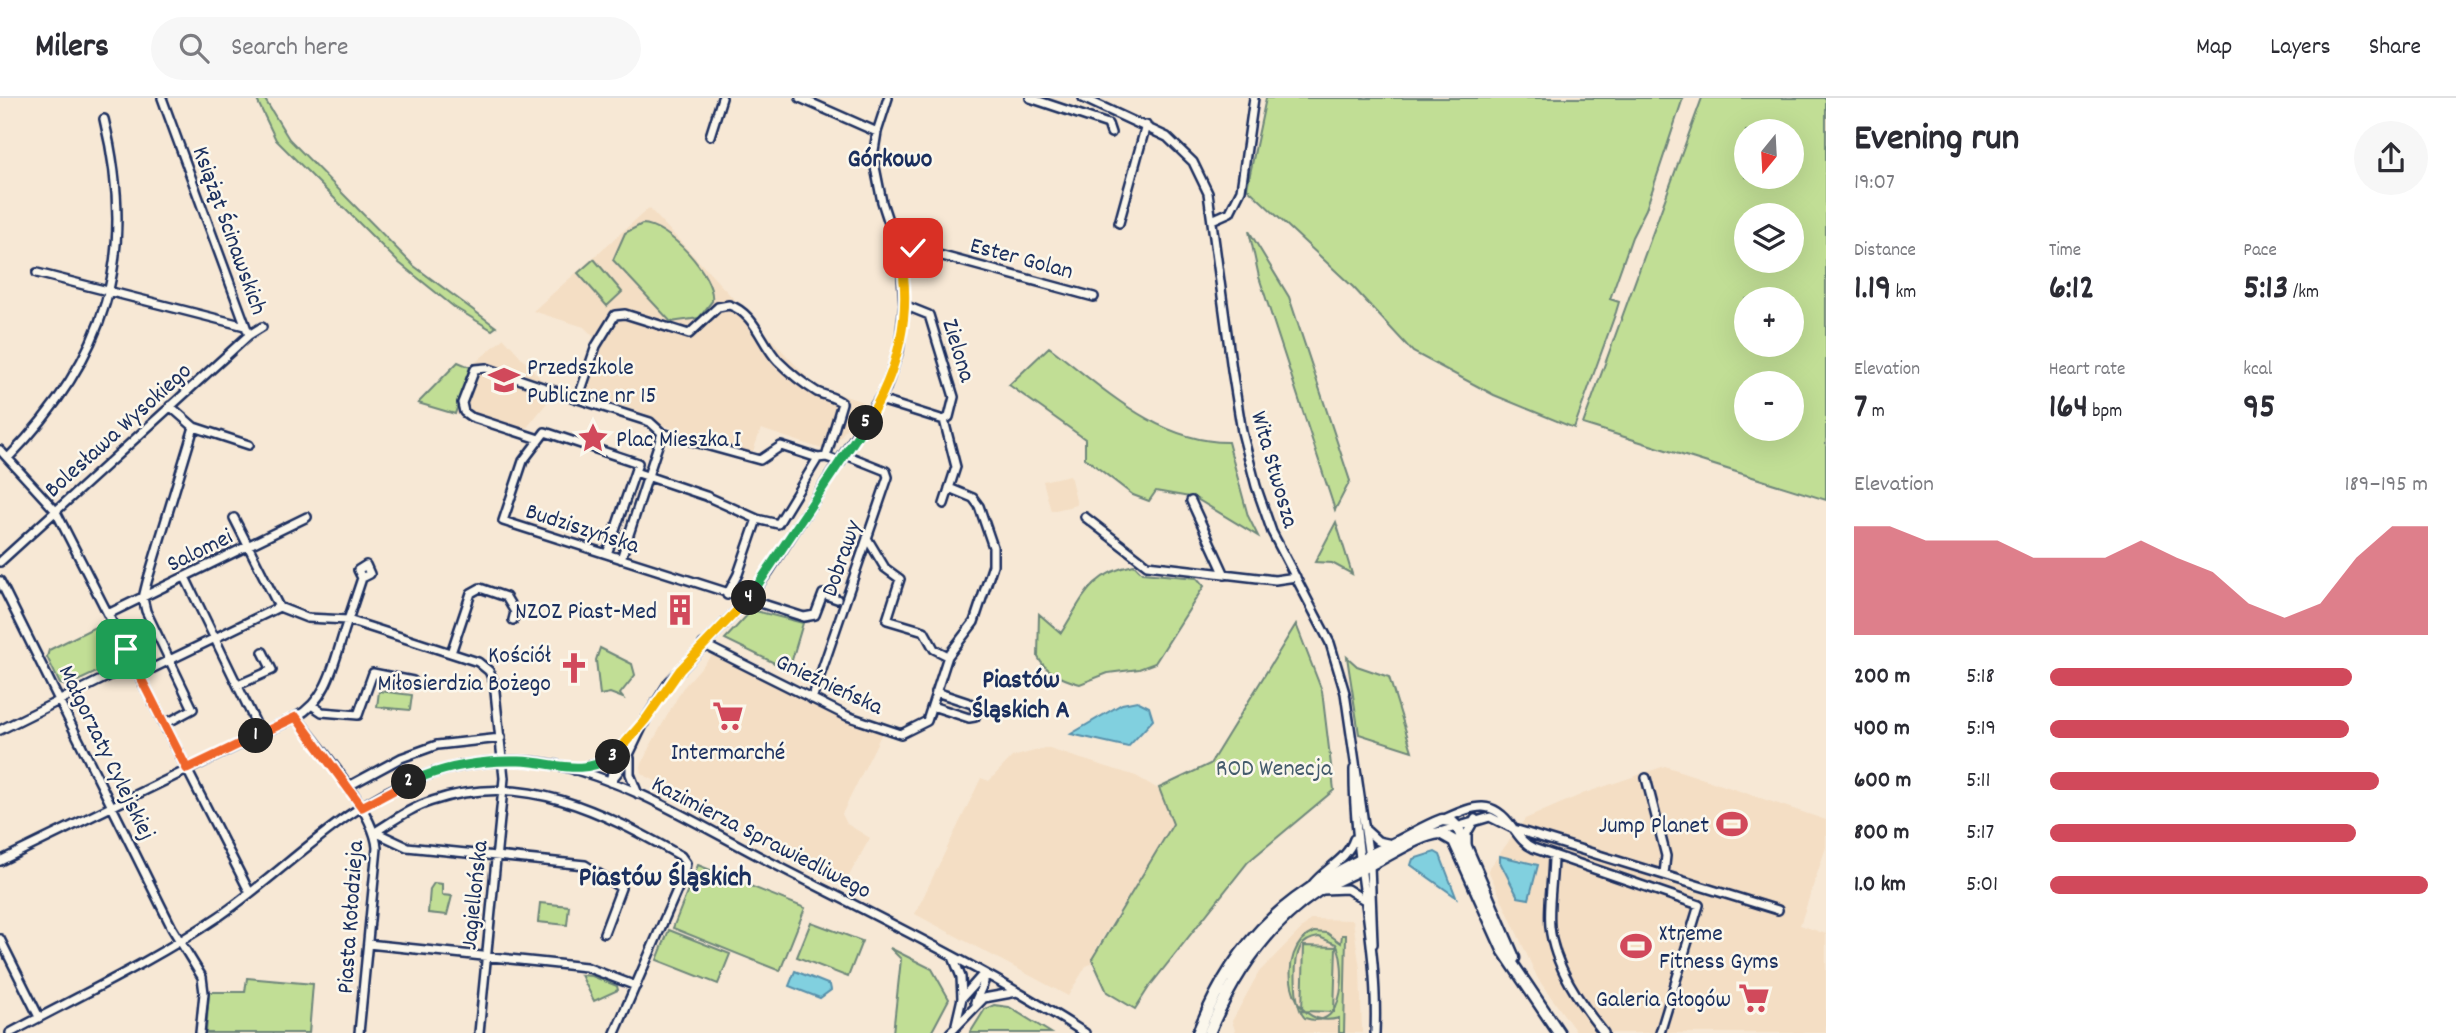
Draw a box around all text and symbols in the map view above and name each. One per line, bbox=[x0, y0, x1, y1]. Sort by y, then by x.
search box bbox=[151, 17, 641, 80]
text: Milers bbox=[35, 25, 109, 72]
icon: search bbox=[175, 29, 213, 67]
text: Search here bbox=[231, 30, 348, 67]
text: Map bbox=[2196, 31, 2232, 65]
text: Layers bbox=[2270, 31, 2331, 65]
text: Share bbox=[2369, 31, 2421, 65]
text: Evening run bbox=[1854, 113, 2019, 168]
north arrow bbox=[1734, 119, 1804, 189]
map controls bbox=[1734, 119, 1804, 441]
button: share bbox=[2354, 121, 2428, 195]
street label: Książąt Ścinawskich bbox=[182, 142, 274, 320]
district label: Górkowo bbox=[848, 142, 933, 179]
text: 19:07 bbox=[1854, 167, 1895, 200]
button: layers bbox=[1734, 203, 1804, 273]
pin bbox=[883, 218, 943, 278]
icon: check bbox=[894, 229, 932, 267]
street label: Ester Golan bbox=[966, 230, 1077, 290]
text: Distance bbox=[1854, 238, 1916, 265]
text: Time bbox=[2049, 238, 2081, 265]
text: Pace bbox=[2243, 238, 2277, 265]
text: 1.19 bbox=[1854, 265, 1891, 315]
text: 6:12 bbox=[2049, 265, 2095, 315]
text: 5:13 bbox=[2243, 265, 2289, 315]
text: km bbox=[1891, 280, 1916, 307]
text: /km bbox=[2289, 280, 2319, 307]
button: + bbox=[1734, 287, 1804, 357]
street label: Zielona bbox=[931, 315, 983, 387]
place label: Przedszkole Publiczne nr 15 bbox=[527, 352, 657, 414]
street label: Bolesława Wysokiego bbox=[38, 356, 200, 507]
text: Elevation bbox=[1854, 357, 1920, 384]
text: Heart rate bbox=[2049, 357, 2125, 384]
text: kcal bbox=[2243, 357, 2272, 384]
school or university icon: Przedszkole Publiczne nr 15 bbox=[487, 363, 521, 397]
button: − bbox=[1734, 371, 1804, 441]
text: 7 bbox=[1854, 384, 1867, 434]
text: 164 bbox=[2049, 384, 2088, 434]
text: 95 bbox=[2243, 384, 2276, 434]
text: m bbox=[1867, 399, 1885, 426]
text: bpm bbox=[2088, 399, 2122, 426]
pin: 5 bbox=[848, 406, 884, 440]
street label: Wita Stwosza bbox=[1240, 408, 1306, 533]
text: 5 bbox=[861, 409, 870, 436]
place icon: Plac Mieszka I bbox=[576, 421, 610, 455]
place label: Plac Mieszka I bbox=[616, 424, 742, 458]
text: Elevation bbox=[1854, 469, 1934, 502]
text: 189–195 m bbox=[2345, 469, 2428, 502]
street label: Budziszyńska bbox=[521, 495, 644, 564]
street label: Dobrawy bbox=[814, 515, 872, 602]
street label: Salomei bbox=[162, 521, 239, 582]
pin: 4 bbox=[732, 580, 766, 616]
text: 4 bbox=[745, 584, 752, 611]
building icon: NZOZ Piast-Med bbox=[663, 593, 697, 627]
place label: NZOZ Piast-Med bbox=[515, 596, 657, 630]
pin bbox=[96, 619, 156, 679]
icon: arrive bbox=[107, 630, 145, 668]
place label: Kościół Miłosierdzia Bożego bbox=[377, 640, 551, 702]
street label: Gnieźnieńska bbox=[770, 646, 889, 726]
church icon: Kościół Miłosierdzia Bożego bbox=[557, 651, 591, 685]
street label: Małgorzaty Cylejskiej bbox=[48, 660, 163, 847]
text: 200 m bbox=[1854, 661, 1910, 694]
text: 5:18 bbox=[1966, 661, 1995, 694]
district label: Piastów Śląskich A bbox=[972, 663, 1070, 730]
supermarket icon: Intermarché bbox=[711, 699, 745, 733]
text: 400 m bbox=[1854, 713, 1910, 746]
text: 5:19 bbox=[1966, 713, 1996, 746]
pin: 1 bbox=[238, 718, 274, 754]
text: 1 bbox=[253, 722, 258, 749]
place label: Intermarché bbox=[671, 737, 785, 771]
pin: 3 bbox=[596, 740, 630, 774]
text: 3 bbox=[608, 743, 617, 770]
park label: ROD Wenecja bbox=[1216, 753, 1333, 787]
pin: 2 bbox=[392, 764, 426, 800]
text: 600 m bbox=[1854, 765, 1911, 798]
text: 5:11 bbox=[1966, 765, 1991, 798]
text: 2 bbox=[404, 768, 413, 795]
street label: Kazimierza Sprawiedliwego bbox=[645, 768, 877, 909]
sports icon: Jump Planet bbox=[1715, 807, 1749, 841]
place label: Jump Planet bbox=[1599, 810, 1709, 844]
text: 800 m bbox=[1854, 817, 1909, 850]
text: 5:17 bbox=[1966, 817, 1994, 850]
street label: Jagiellońska bbox=[453, 838, 499, 952]
street label: Piasta Kołodzieja bbox=[330, 839, 374, 995]
district label: Piastów Śląskich bbox=[578, 860, 752, 900]
text: 1.0 km bbox=[1854, 869, 1906, 902]
text: 5:01 bbox=[1966, 869, 1998, 902]
place label: Xtreme Fitness Gyms bbox=[1659, 918, 1779, 980]
sports icon: Xtreme Fitness Gyms bbox=[1619, 929, 1653, 963]
supermarket icon: Galeria Głogów bbox=[1737, 981, 1771, 1015]
place label: Galeria Głogów bbox=[1596, 984, 1731, 1018]

